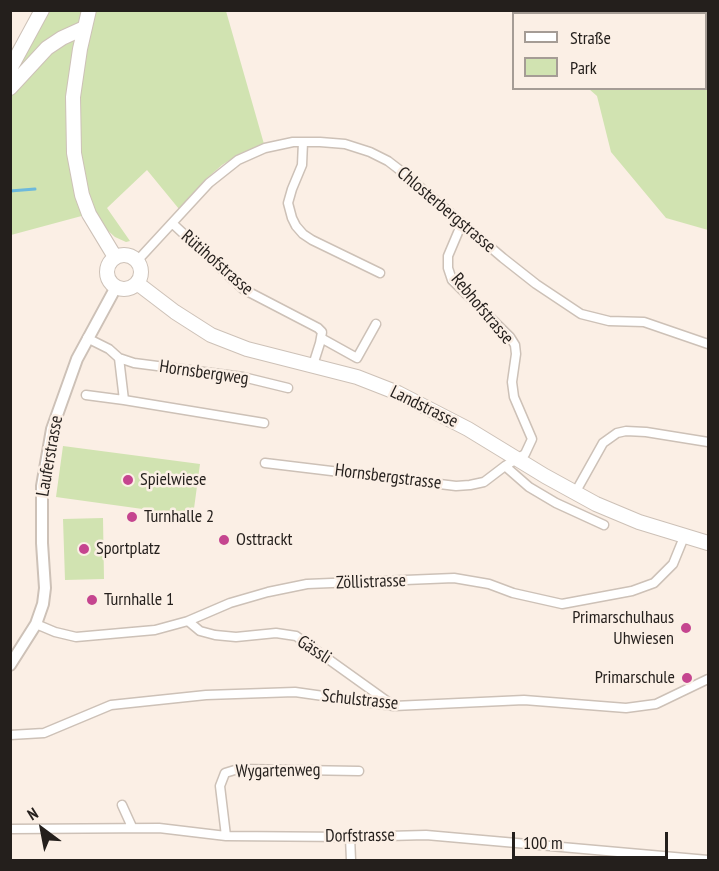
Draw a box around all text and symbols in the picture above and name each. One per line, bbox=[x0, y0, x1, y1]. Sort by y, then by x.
legend bbox=[512, 12, 707, 90]
text: Straße bbox=[570, 26, 611, 49]
text: Park bbox=[570, 56, 597, 79]
street label: Chlosterbergstrasse bbox=[392, 162, 500, 258]
street label: Rütihofstrasse bbox=[177, 226, 257, 300]
street label: Rebhofstrasse bbox=[446, 269, 518, 349]
street label: Hornsbergweg bbox=[158, 356, 250, 390]
street label: Landstrasse bbox=[387, 381, 461, 433]
street label: Lauferstrasse bbox=[32, 414, 68, 498]
street label: Hornsbergstrasse bbox=[334, 460, 442, 494]
place label: Spielwiese bbox=[140, 469, 207, 491]
marker: Spielwiese bbox=[121, 473, 135, 487]
place label: Turnhalle 2 bbox=[144, 506, 214, 528]
marker: Turnhalle 2 bbox=[125, 510, 139, 524]
place label: Osttrackt bbox=[236, 529, 292, 551]
marker: Osttrackt bbox=[217, 533, 231, 547]
place label: Sportplatz bbox=[96, 538, 160, 560]
marker: Sportplatz bbox=[77, 542, 91, 556]
street label: Zöllistrasse bbox=[336, 570, 406, 594]
place label: Turnhalle 1 bbox=[104, 589, 174, 611]
marker: Turnhalle 1 bbox=[85, 593, 99, 607]
place label: Primarschulhaus Uhwiesen bbox=[572, 607, 674, 650]
marker: Primarschulhaus Uhwiesen bbox=[679, 621, 693, 635]
street label: Gässli bbox=[293, 631, 335, 669]
place label: Primarschule bbox=[595, 667, 675, 689]
marker: Primarschule bbox=[680, 671, 694, 685]
street label: Schulstrasse bbox=[321, 685, 399, 715]
street label: Wygartenweg bbox=[235, 759, 321, 783]
north arrow bbox=[12, 799, 72, 859]
text: N bbox=[23, 803, 41, 825]
scale bar bbox=[515, 820, 671, 858]
street label: Dorfstrasse bbox=[325, 825, 395, 847]
text: 100 m bbox=[523, 831, 563, 854]

